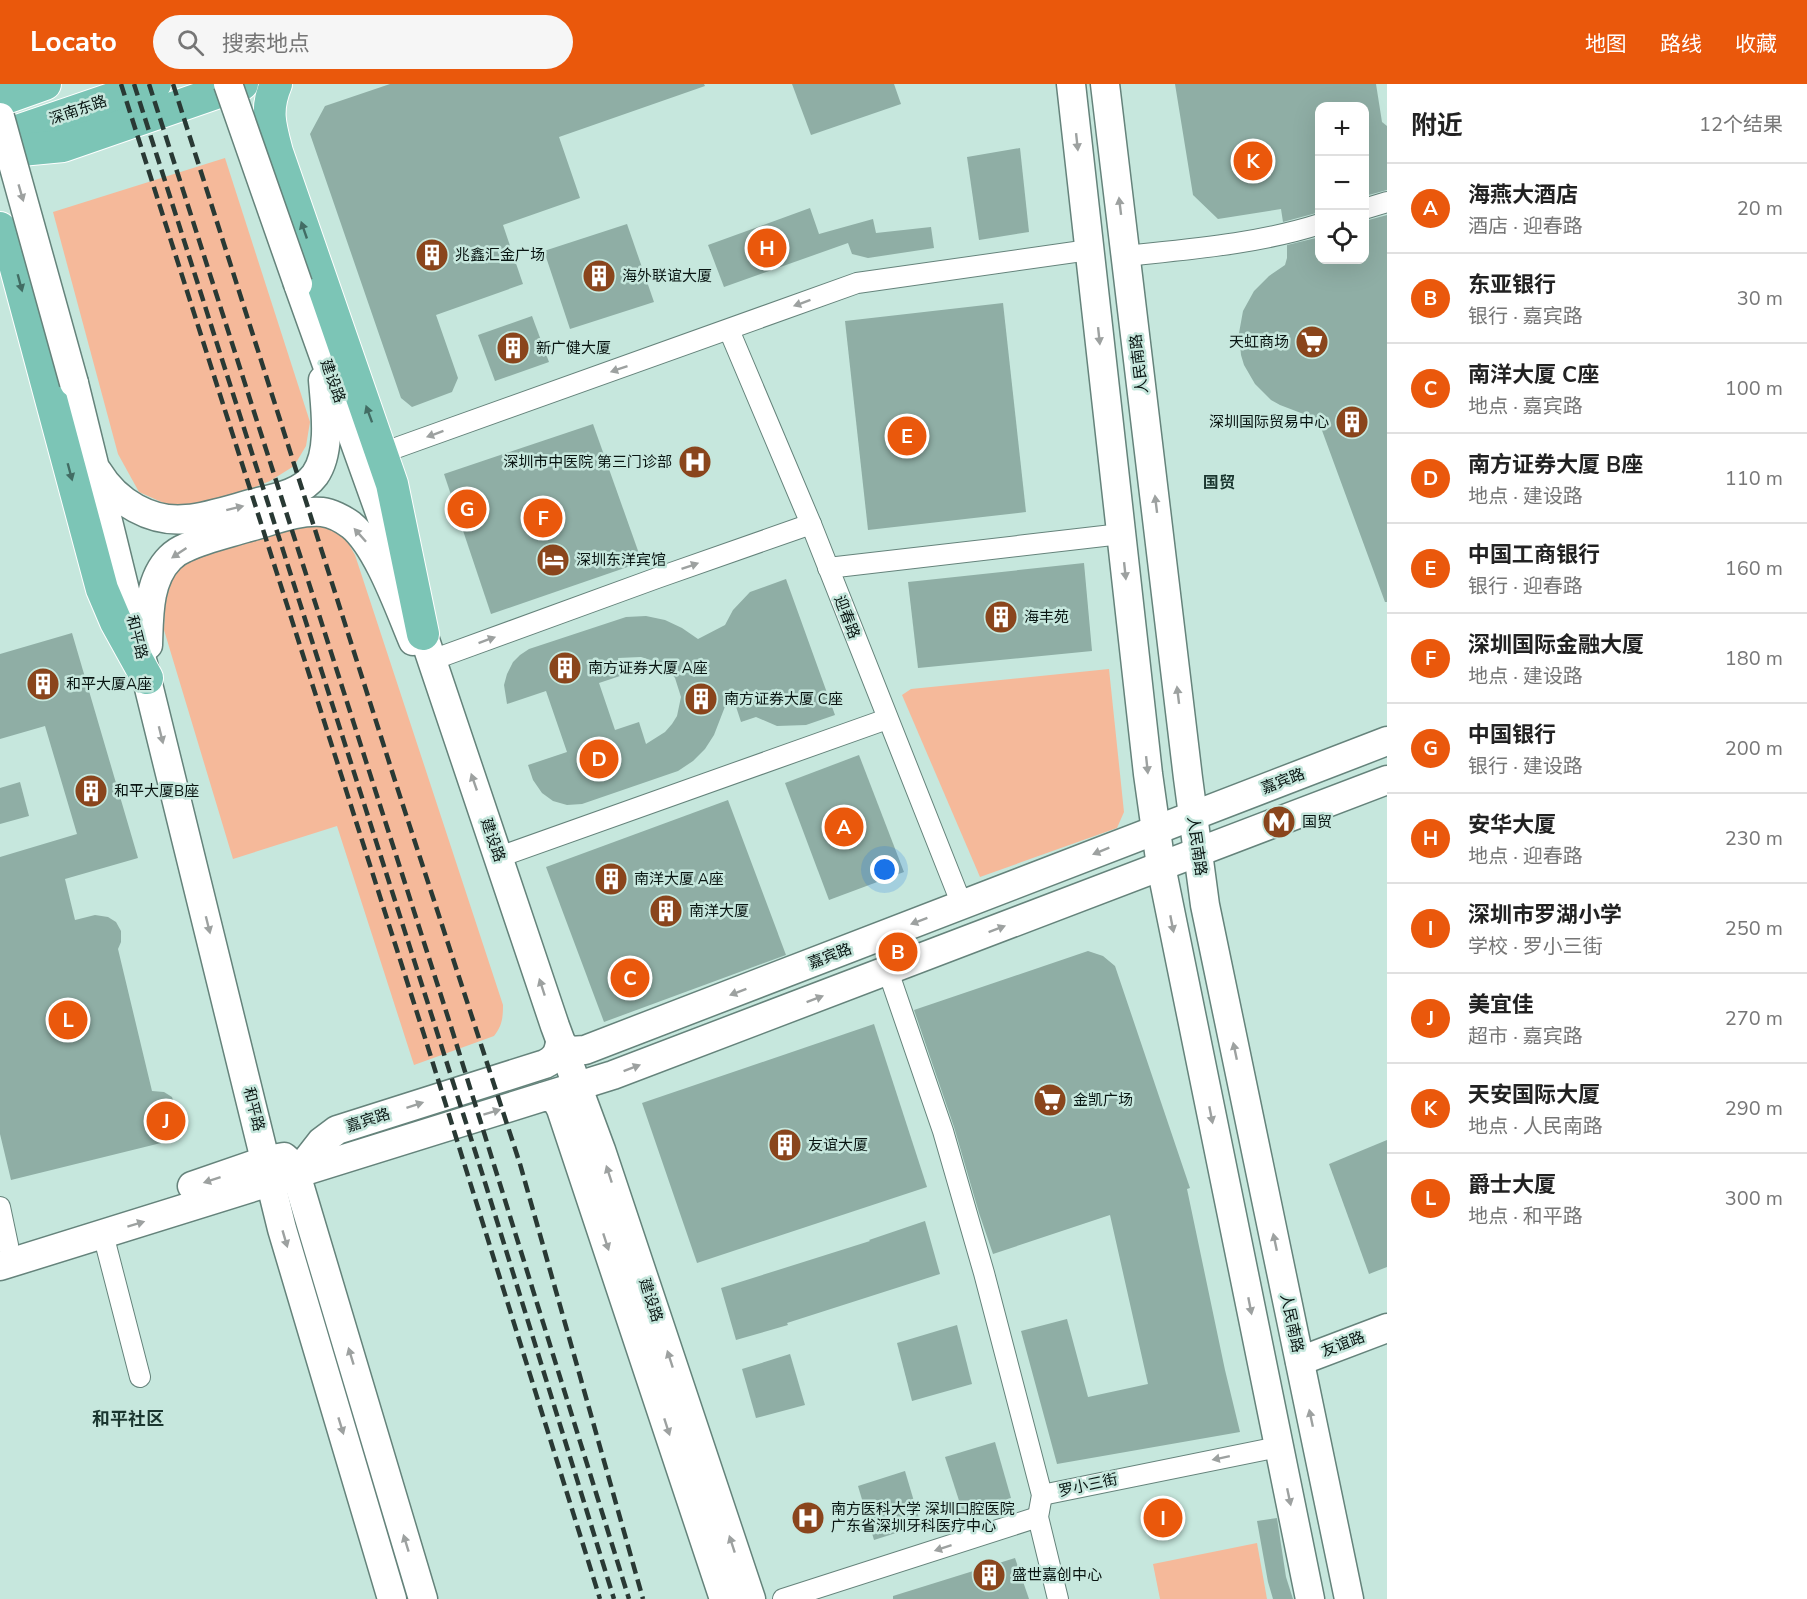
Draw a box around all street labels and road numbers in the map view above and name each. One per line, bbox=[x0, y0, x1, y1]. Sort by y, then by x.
street label: 深南东路 bbox=[46, 91, 110, 129]
street label: 人民南路 bbox=[1125, 333, 1153, 395]
street label: 建设路 bbox=[316, 356, 350, 406]
street label: 迎春路 bbox=[830, 592, 864, 642]
street label: 和平路 bbox=[122, 613, 152, 661]
street label: 嘉宾路 bbox=[1258, 764, 1308, 798]
street label: 建设路 bbox=[476, 815, 510, 865]
street label: 人民南路 bbox=[1183, 815, 1211, 877]
street label: 嘉宾路 bbox=[805, 939, 855, 973]
street label: 和平路 bbox=[239, 1085, 269, 1133]
street label: 嘉宾路 bbox=[344, 1104, 392, 1136]
street label: 建设路 bbox=[635, 1276, 667, 1324]
street label: 人民南路 bbox=[1276, 1292, 1308, 1354]
street label: 友谊路 bbox=[1318, 1327, 1368, 1361]
street label: 罗小三街 bbox=[1057, 1469, 1119, 1501]

